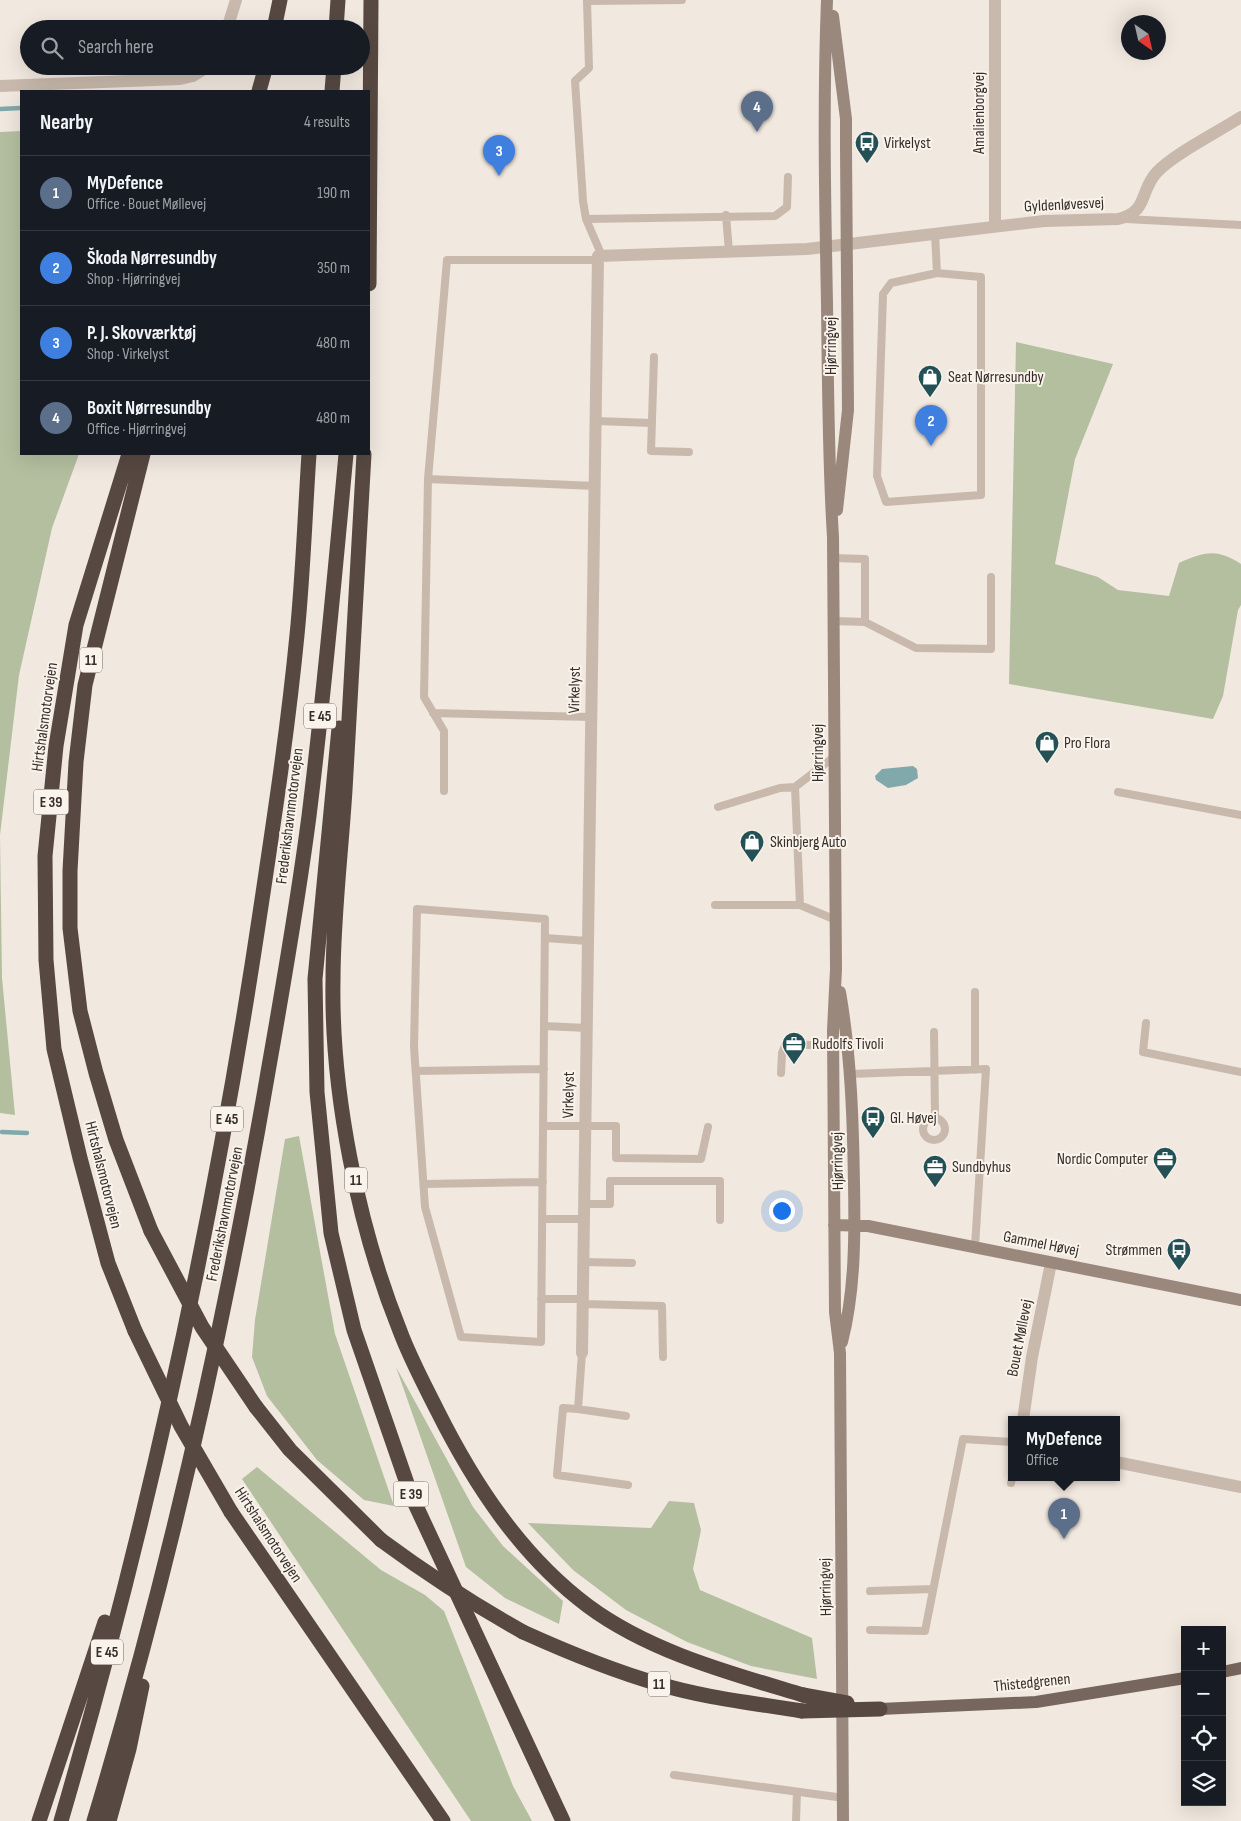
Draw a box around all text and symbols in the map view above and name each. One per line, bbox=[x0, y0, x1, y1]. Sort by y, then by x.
north arrow bbox=[1121, 15, 1166, 60]
search box bbox=[20, 20, 370, 75]
icon: search bbox=[38, 34, 66, 62]
text: Search here bbox=[78, 36, 154, 59]
street label: Amalienborgvej bbox=[970, 72, 989, 155]
pin: 4 bbox=[741, 91, 773, 132]
text: Nearby bbox=[40, 110, 93, 135]
text: 4 results bbox=[304, 113, 350, 132]
bus stop icon: Virkelyst bbox=[854, 130, 880, 164]
place label: Virkelyst bbox=[884, 134, 931, 153]
pin: 3 bbox=[483, 135, 515, 176]
text: MyDefence bbox=[87, 172, 163, 195]
text: 1 bbox=[53, 184, 59, 203]
text: 190 m bbox=[317, 184, 350, 203]
street label: Gyldenløvesvej bbox=[1024, 193, 1105, 217]
text: Office · Bouet Møllevej bbox=[87, 195, 206, 214]
text: Škoda Nørresundby bbox=[87, 247, 217, 270]
text: 2 bbox=[52, 259, 60, 278]
text: 350 m bbox=[317, 259, 350, 278]
text: Shop · Hjørringvej bbox=[87, 270, 180, 289]
street label: Hjørringvej bbox=[822, 317, 841, 375]
text: P. J. Skovværktøj bbox=[87, 322, 196, 345]
text: 3 bbox=[52, 334, 60, 353]
text: 480 m bbox=[316, 334, 350, 353]
text: Shop · Virkelyst bbox=[87, 345, 169, 364]
shop icon: Seat Nørresundby bbox=[917, 364, 943, 398]
place label: Seat Nørresundby bbox=[948, 368, 1044, 387]
text: Boxit Nørresundby bbox=[87, 397, 212, 420]
pin: 2 bbox=[915, 405, 947, 446]
text: 4 bbox=[52, 409, 60, 428]
text: 480 m bbox=[316, 409, 350, 428]
text: Office · Hjørringvej bbox=[87, 420, 186, 439]
road number: 11 bbox=[80, 648, 102, 672]
street label: Hirtshalsmotorvejen bbox=[28, 661, 62, 773]
street label: Virkelyst bbox=[565, 666, 585, 714]
road number: E 45 bbox=[304, 704, 336, 728]
street label: Hjørringvej bbox=[809, 724, 828, 782]
shop icon: Pro Flora bbox=[1034, 730, 1060, 764]
place label: Pro Flora bbox=[1064, 734, 1110, 753]
street label: Frederikshavnmotorvejen bbox=[272, 747, 308, 885]
road number: E 39 bbox=[34, 790, 68, 814]
shop icon: Skinbjerg Auto bbox=[739, 829, 765, 863]
place label: Skinbjerg Auto bbox=[770, 833, 847, 852]
office icon: Rudolfs Tivoli bbox=[781, 1031, 807, 1065]
place label: Rudolfs Tivoli bbox=[812, 1035, 884, 1054]
street label: Virkelyst bbox=[559, 1071, 579, 1119]
bus stop icon: Gl. Høvej bbox=[860, 1105, 886, 1139]
road number: E 45 bbox=[211, 1106, 243, 1132]
place label: Gl. Høvej bbox=[890, 1109, 937, 1128]
street label: Hirtshalsmotorvejen bbox=[81, 1119, 125, 1231]
street label: Hjørringvej bbox=[828, 1132, 848, 1190]
street label: Frederikshavnmotorvejen bbox=[203, 1145, 247, 1283]
office icon: Nordic Computer bbox=[1152, 1146, 1178, 1180]
place label: Nordic Computer bbox=[1057, 1150, 1148, 1169]
office icon: Sundbyhus bbox=[922, 1154, 948, 1188]
place label: Sundbyhus bbox=[952, 1158, 1011, 1177]
road number: 11 bbox=[345, 1168, 367, 1192]
your location bbox=[769, 1198, 795, 1224]
street label: Gammel Høvej bbox=[1002, 1227, 1081, 1261]
bus stop icon: Strømmen bbox=[1166, 1237, 1192, 1271]
place label: Strømmen bbox=[1105, 1241, 1162, 1260]
street label: Bouet Møllevej bbox=[1003, 1298, 1037, 1378]
popup bbox=[1008, 1416, 1120, 1481]
text: MyDefence bbox=[1026, 1428, 1102, 1451]
text: Office bbox=[1026, 1451, 1059, 1470]
road number: E 39 bbox=[394, 1482, 428, 1506]
street label: Hirtshalsmotorvejen bbox=[230, 1484, 306, 1586]
pin: 1 bbox=[1048, 1498, 1080, 1539]
street label: Hjørringvej bbox=[816, 1558, 836, 1616]
map controls bbox=[1181, 1626, 1226, 1806]
button: + bbox=[1181, 1626, 1226, 1671]
road number: E 45 bbox=[91, 1640, 123, 1664]
street label: Thistedgrenen bbox=[993, 1670, 1071, 1696]
button: − bbox=[1181, 1671, 1226, 1716]
road number: 11 bbox=[648, 1672, 670, 1696]
button: locate bbox=[1181, 1716, 1226, 1761]
button: layers bbox=[1181, 1761, 1226, 1806]

